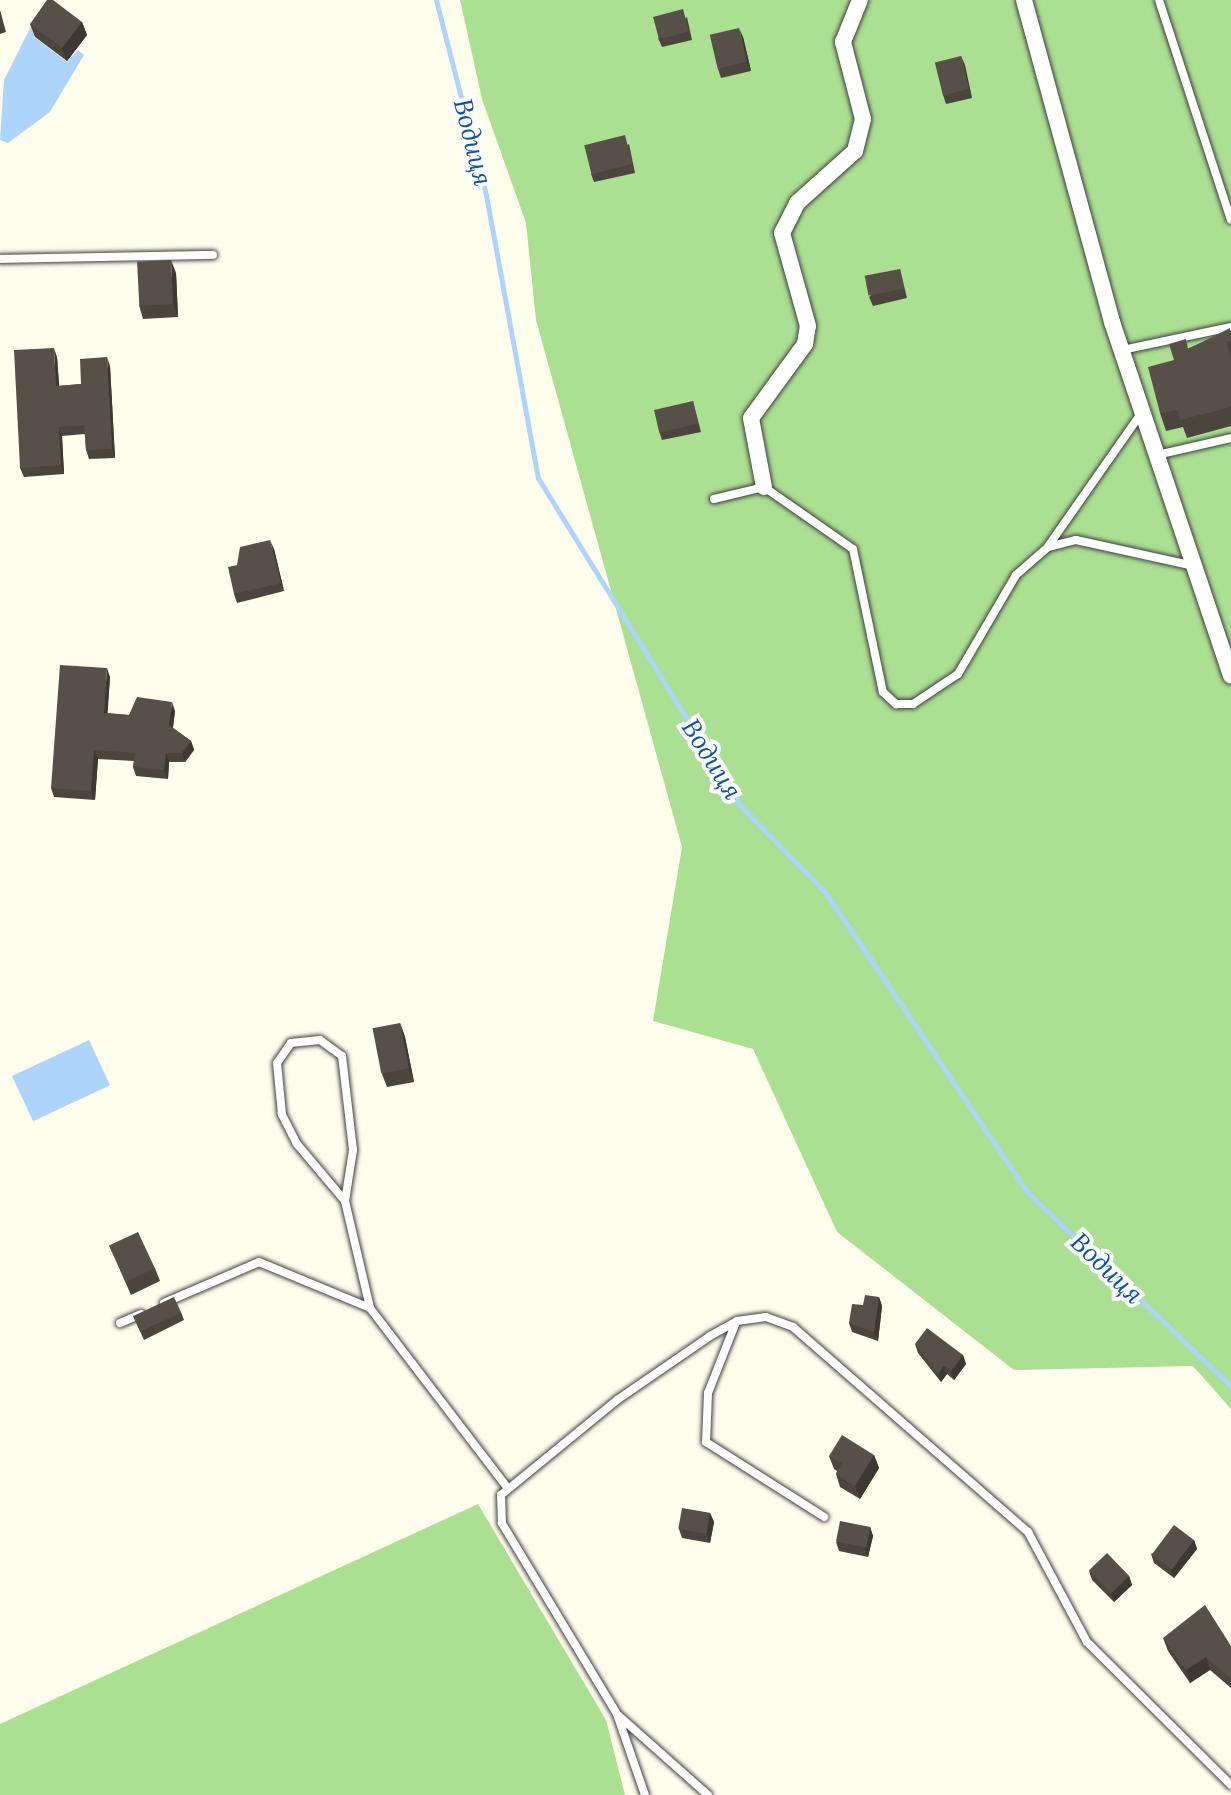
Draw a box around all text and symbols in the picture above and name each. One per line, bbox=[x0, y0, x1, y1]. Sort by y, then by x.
water label: Водиця bbox=[447, 95, 499, 189]
water label: Водиця bbox=[675, 713, 749, 805]
water label: Водиця bbox=[1064, 1226, 1150, 1310]

